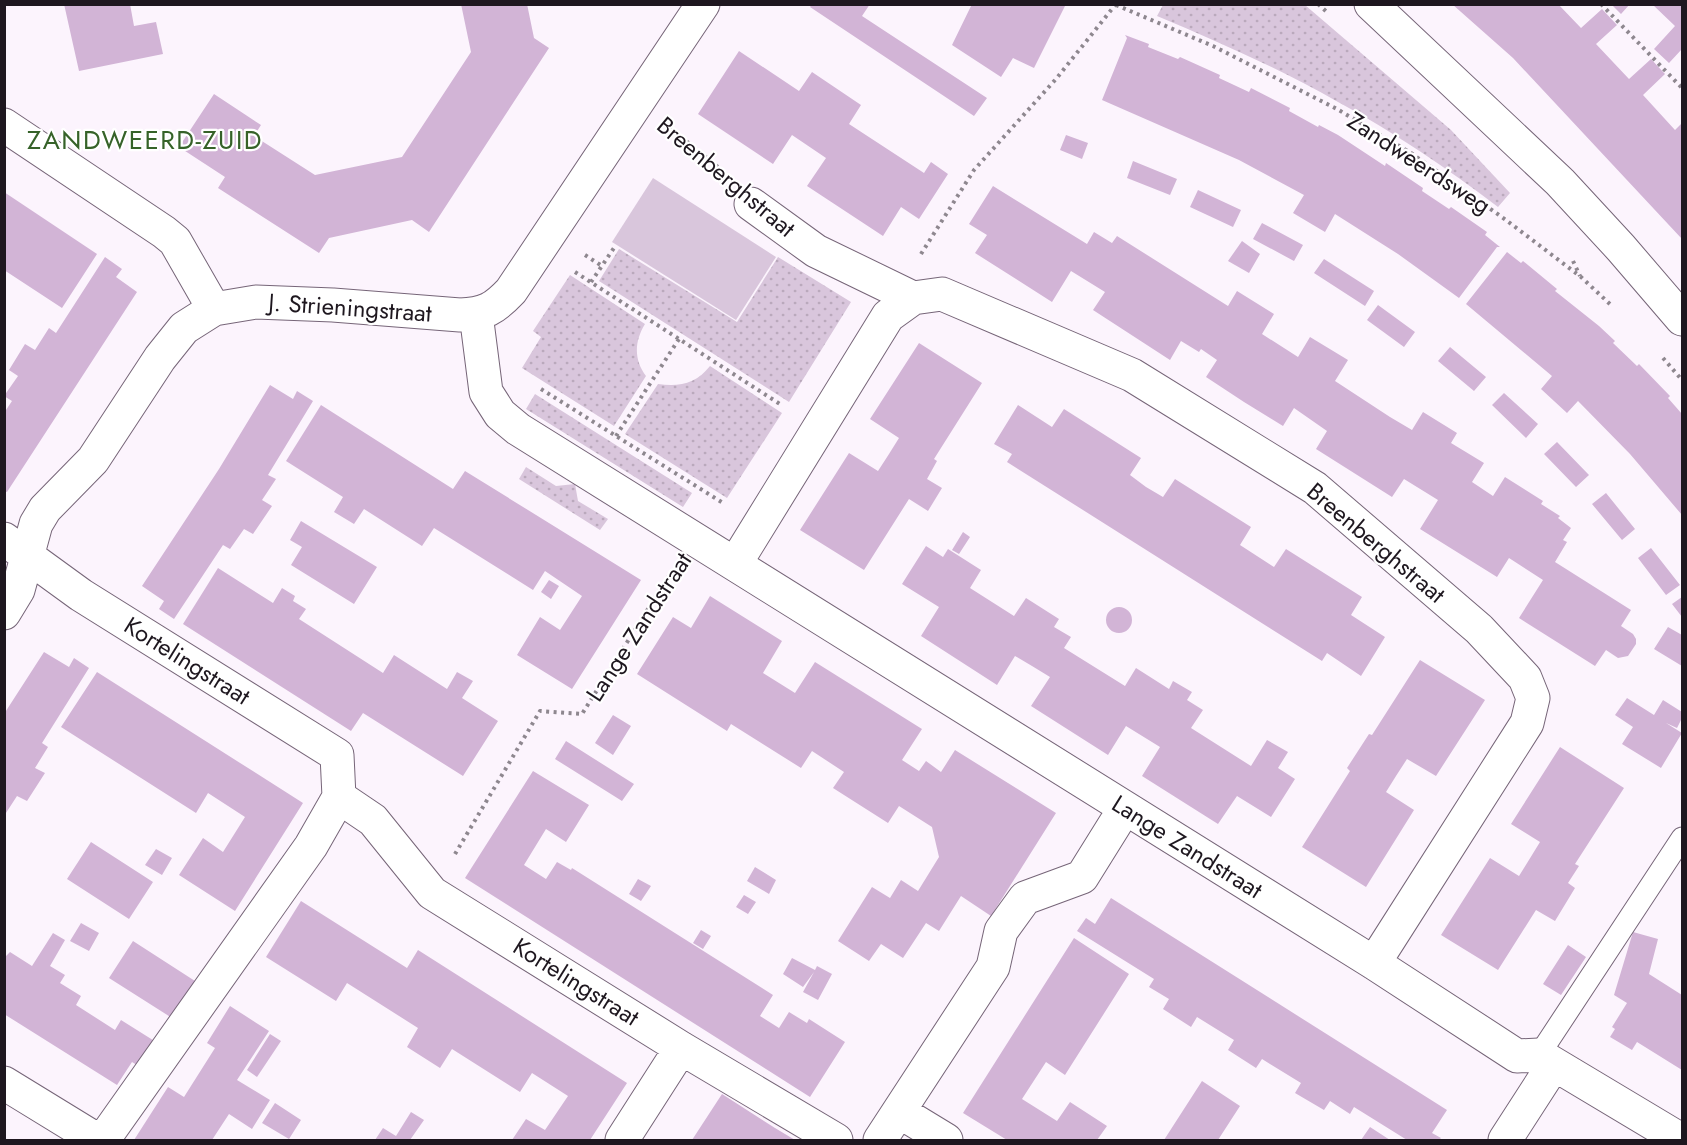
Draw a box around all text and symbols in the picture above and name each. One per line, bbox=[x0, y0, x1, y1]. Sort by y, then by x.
street label: Zandweerdsweg bbox=[1341, 103, 1498, 222]
street label: Breenberghstraat bbox=[649, 108, 803, 245]
district label: ZANDWEERD-ZUID bbox=[27, 121, 263, 159]
street label: J. Strieningstraat bbox=[264, 284, 433, 331]
street label: Breenberghstraat bbox=[1299, 474, 1453, 611]
street label: Lange Zandstraat bbox=[577, 545, 700, 708]
street label: Kortelingstraat bbox=[117, 608, 257, 713]
street label: Lange Zandstraat bbox=[1105, 786, 1270, 907]
street label: Kortelingstraat bbox=[506, 929, 646, 1034]

